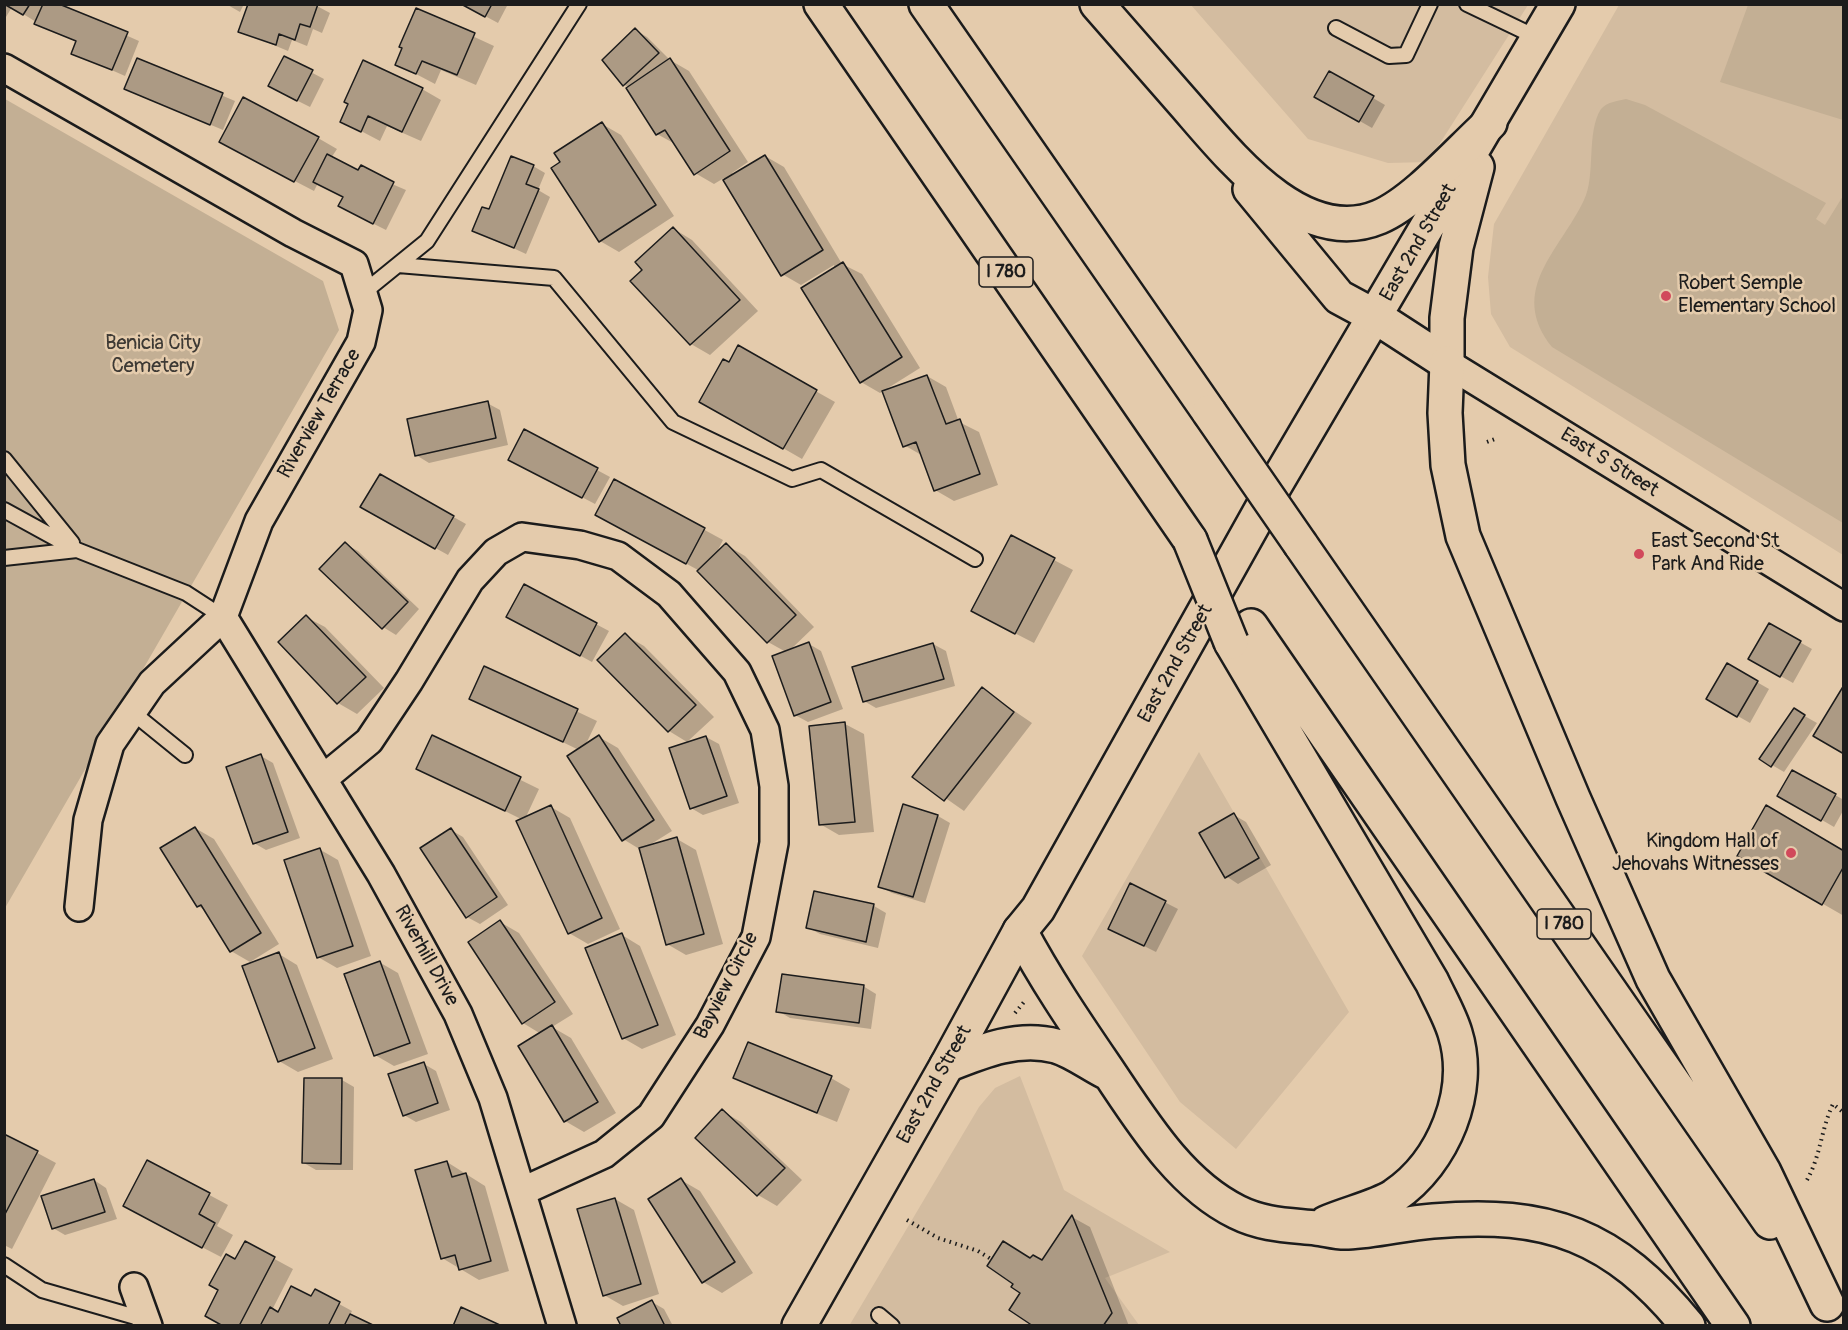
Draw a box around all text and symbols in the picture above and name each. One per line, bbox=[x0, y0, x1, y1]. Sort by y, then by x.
street label: East 2nd Street bbox=[1376, 180, 1462, 306]
road number: I 780 bbox=[979, 257, 1033, 287]
place label: Robert Semple Elementary School bbox=[1678, 272, 1836, 319]
marker: Robert Semple Elementary School bbox=[1659, 289, 1673, 303]
park label: Benicia City Cemetery bbox=[105, 332, 201, 379]
street label: Riverview Terrace bbox=[273, 345, 367, 483]
street label: East S Street bbox=[1555, 423, 1663, 503]
place label: East Second St Park And Ride bbox=[1651, 530, 1779, 577]
marker: East Second St Park And Ride bbox=[1632, 547, 1646, 561]
street label: East 2nd Street bbox=[1134, 600, 1218, 728]
place label: Kingdom Hall of Jehovahs Witnesses bbox=[1612, 830, 1779, 877]
marker: Kingdom Hall of Jehovahs Witnesses bbox=[1784, 846, 1798, 860]
street label: Riverhill Drive bbox=[388, 901, 464, 1011]
road number: I 780 bbox=[1537, 909, 1591, 939]
street label: Bayview Circle bbox=[690, 928, 764, 1044]
street label: East 2nd Street bbox=[893, 1021, 977, 1149]

